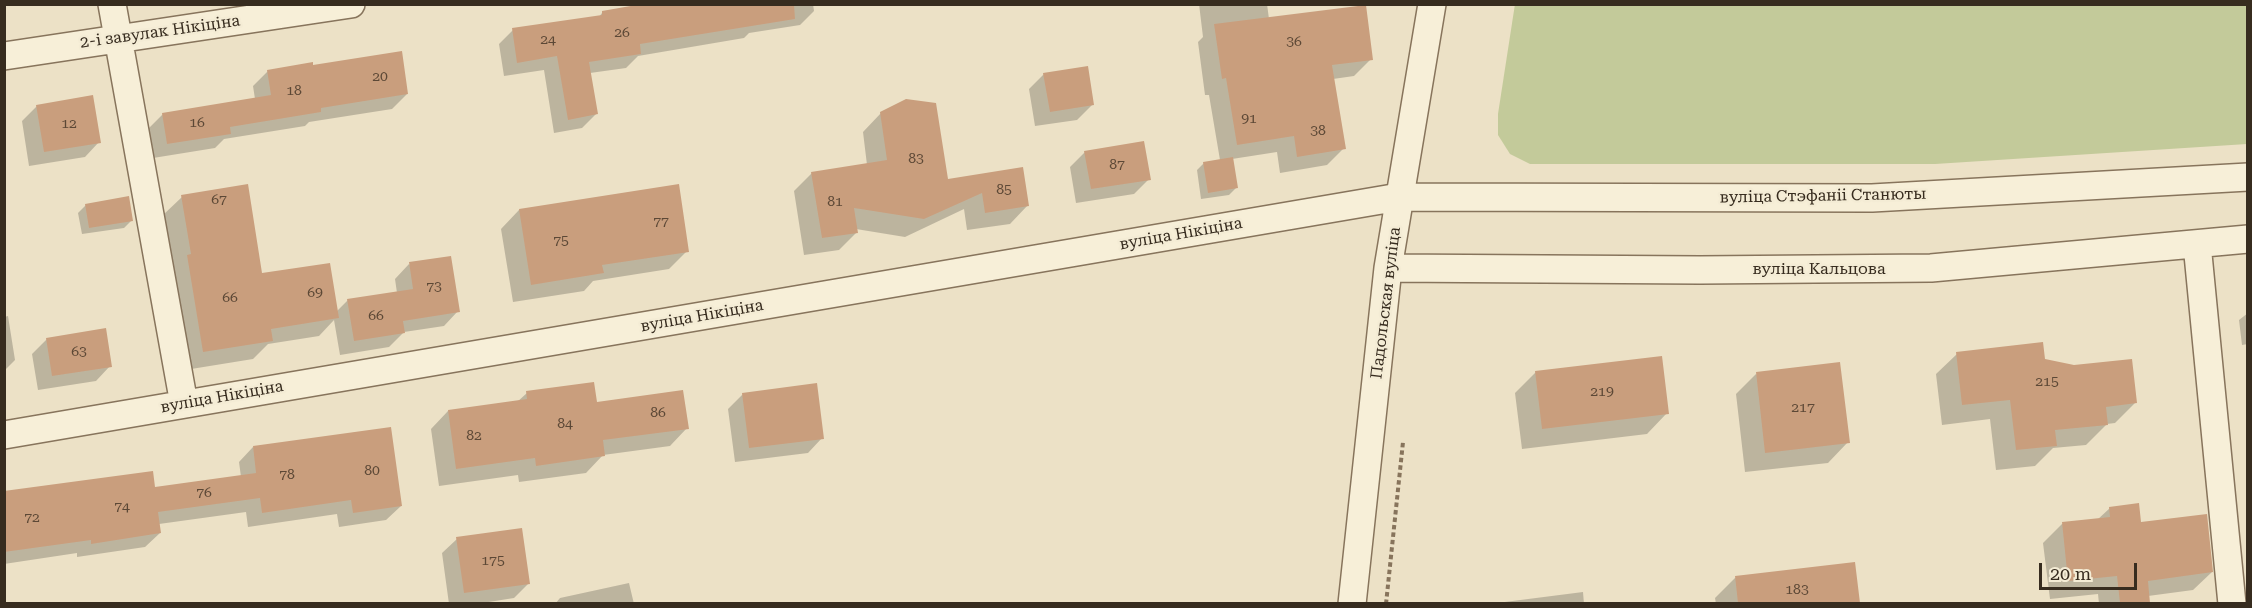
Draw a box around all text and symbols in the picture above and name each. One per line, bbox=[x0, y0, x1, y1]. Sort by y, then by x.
street label: 2-і завулак Нікіціна bbox=[79, 11, 241, 53]
house number: 26 bbox=[614, 25, 630, 41]
house number: 24 bbox=[540, 32, 556, 48]
house number: 36 bbox=[1286, 34, 1302, 50]
house number: 20 bbox=[372, 69, 388, 85]
house number: 18 bbox=[286, 83, 302, 99]
house number: 91 bbox=[1241, 111, 1257, 127]
house number: 16 bbox=[189, 115, 205, 131]
house number: 12 bbox=[61, 116, 77, 132]
house number: 38 bbox=[1310, 123, 1326, 139]
house number: 83 bbox=[908, 151, 924, 167]
house number: 87 bbox=[1109, 157, 1125, 173]
house number: 85 bbox=[996, 182, 1012, 198]
street label: вуліца Стэфаніі Станюты bbox=[1720, 185, 1926, 207]
house number: 67 bbox=[211, 192, 227, 208]
house number: 81 bbox=[827, 194, 843, 210]
house number: 77 bbox=[653, 214, 669, 230]
street label: вуліца Нікіціна bbox=[1118, 214, 1244, 254]
street label: Падольская вуліца bbox=[1367, 226, 1405, 380]
house number: 75 bbox=[553, 233, 569, 249]
street label: вуліца Кальцова bbox=[1752, 259, 1886, 279]
house number: 73 bbox=[426, 279, 442, 295]
house number: 69 bbox=[307, 285, 323, 301]
house number: 66 bbox=[222, 290, 238, 306]
street label: вуліца Нікіціна bbox=[639, 296, 765, 336]
house number: 66 bbox=[368, 308, 384, 324]
house number: 63 bbox=[71, 344, 87, 360]
house number: 215 bbox=[2035, 374, 2059, 390]
street label: вуліца Нікіціна bbox=[159, 377, 285, 417]
house number: 219 bbox=[1590, 384, 1614, 400]
house number: 217 bbox=[1791, 400, 1815, 416]
house number: 86 bbox=[650, 405, 666, 421]
house number: 84 bbox=[557, 416, 573, 432]
house number: 82 bbox=[466, 428, 482, 444]
house number: 80 bbox=[364, 463, 380, 479]
house number: 78 bbox=[279, 467, 295, 483]
house number: 76 bbox=[196, 485, 212, 501]
house number: 74 bbox=[114, 499, 130, 515]
house number: 72 bbox=[24, 510, 40, 526]
scale bar bbox=[2042, 551, 2140, 589]
house number: 175 bbox=[481, 553, 505, 569]
text: 20 m bbox=[2050, 563, 2091, 584]
house number: 183 bbox=[1785, 582, 1809, 598]

